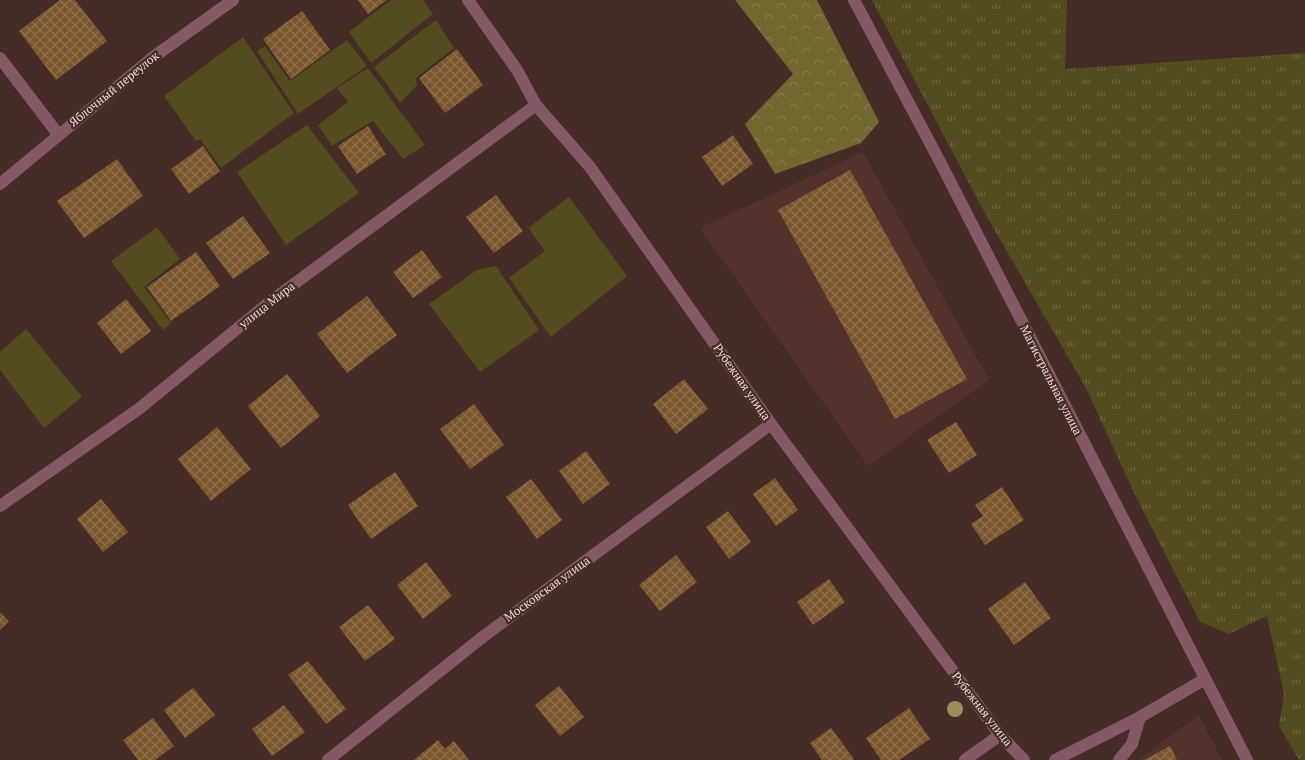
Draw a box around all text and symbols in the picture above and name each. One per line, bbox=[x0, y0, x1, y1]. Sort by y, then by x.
street label: Яблочный переулок bbox=[66, 47, 162, 130]
street label: улица Мира bbox=[235, 278, 298, 332]
street label: Магистральная улица bbox=[1017, 322, 1086, 437]
street label: Рубежная улица bbox=[710, 341, 774, 423]
street label: Московская улица bbox=[501, 552, 593, 625]
street label: Рубежная улица bbox=[949, 669, 1016, 749]

